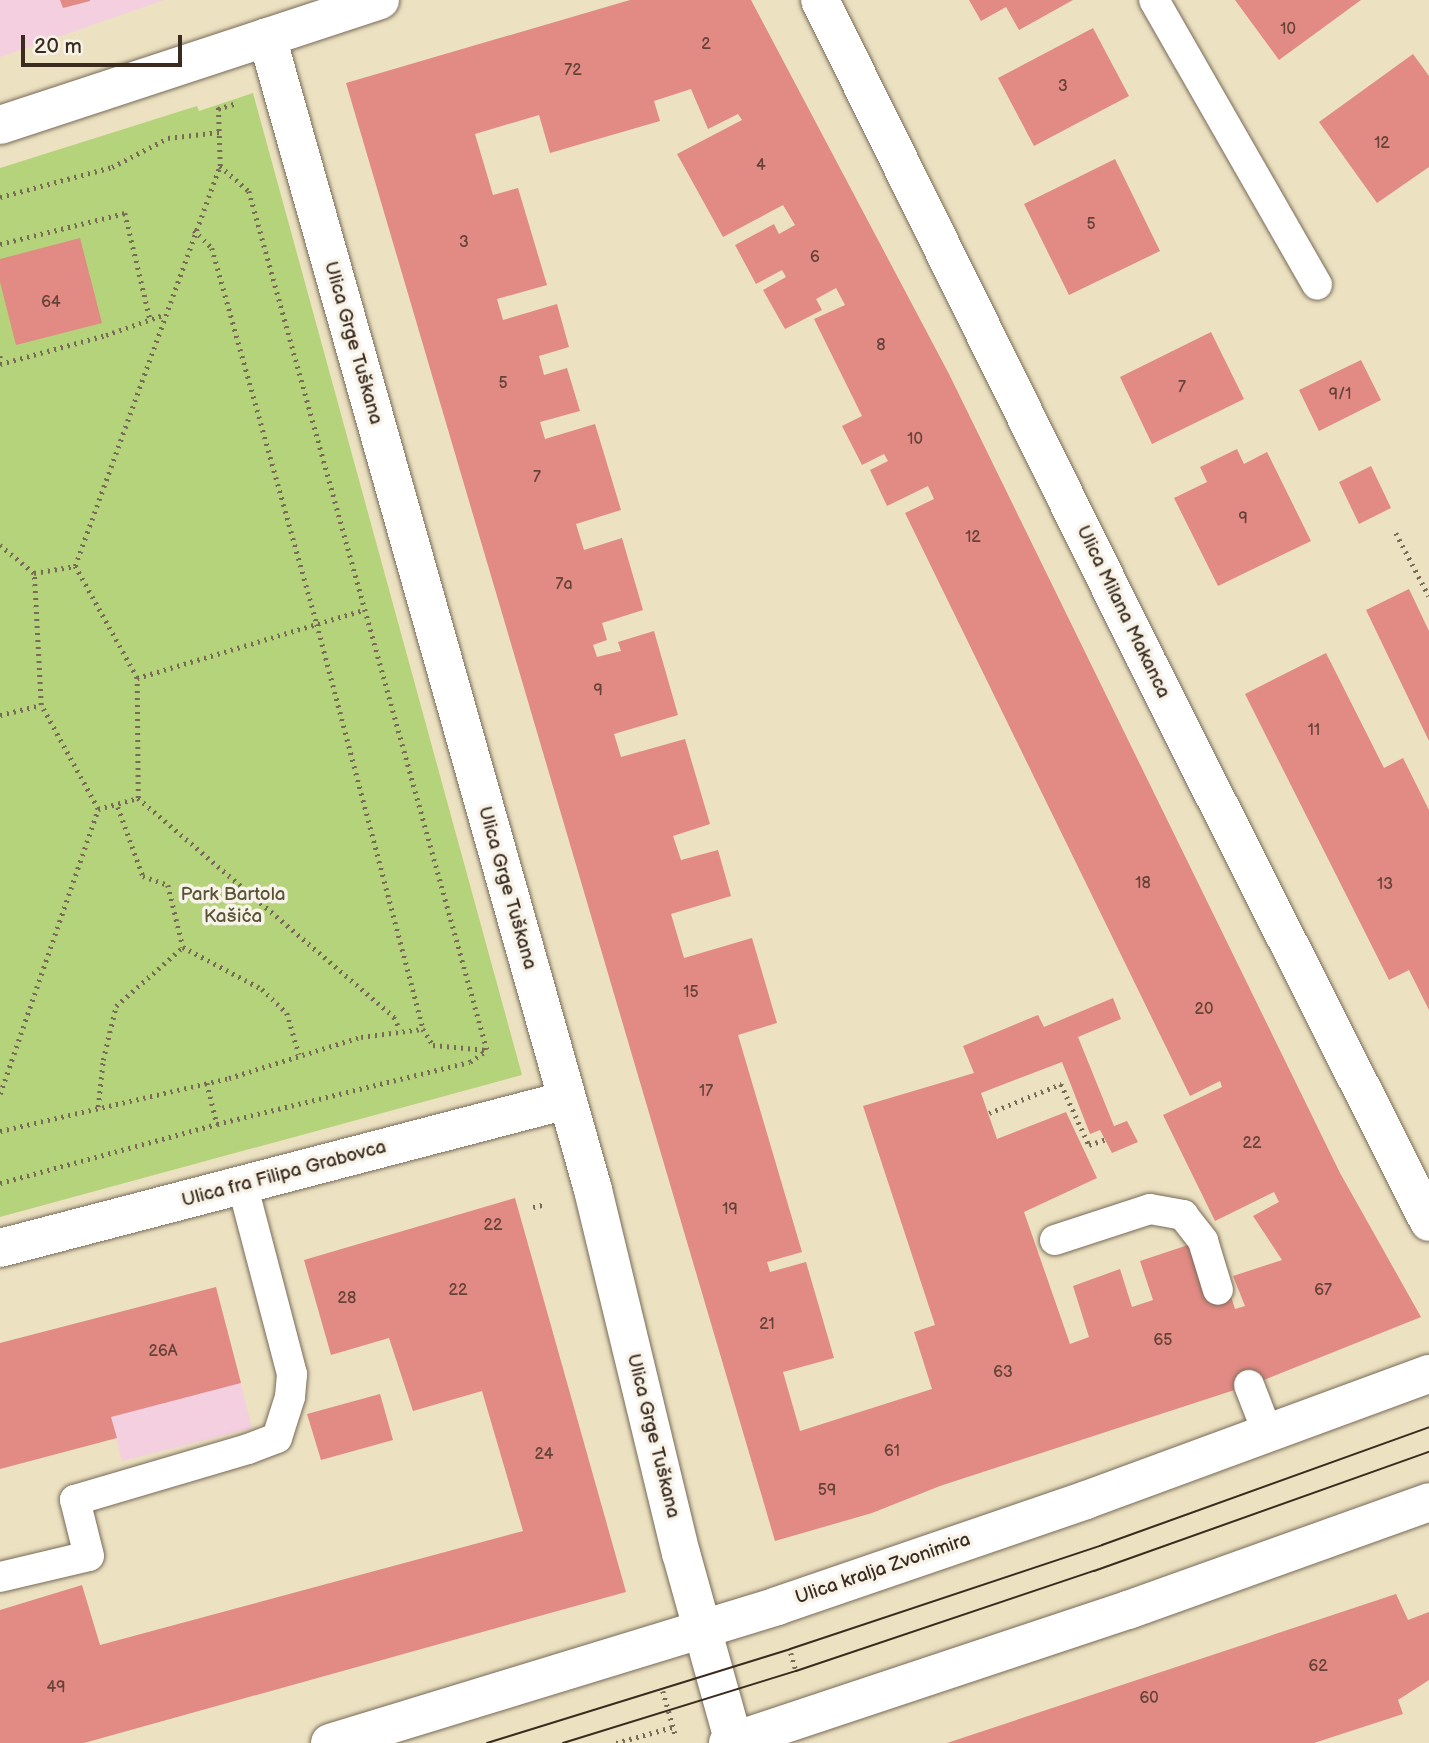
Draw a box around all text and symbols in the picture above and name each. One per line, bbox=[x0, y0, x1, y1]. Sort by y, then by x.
house number: 10 bbox=[1280, 20, 1296, 40]
scale bar bbox=[24, 21, 186, 65]
text: 20 m bbox=[34, 34, 82, 59]
house number: 2 bbox=[701, 35, 711, 55]
house number: 72 bbox=[564, 61, 582, 81]
house number: 3 bbox=[1058, 77, 1068, 97]
house number: 12 bbox=[1374, 134, 1390, 154]
house number: 4 bbox=[756, 156, 766, 176]
house number: 5 bbox=[1086, 215, 1096, 235]
house number: 3 bbox=[459, 233, 469, 253]
house number: 6 bbox=[810, 248, 820, 268]
street label: Ulica Grge Tuškana bbox=[319, 259, 387, 427]
house number: 64 bbox=[41, 293, 61, 313]
house number: 8 bbox=[876, 336, 886, 356]
house number: 5 bbox=[498, 374, 508, 394]
house number: 7 bbox=[1178, 378, 1186, 398]
house number: 9/1 bbox=[1329, 385, 1351, 405]
house number: 10 bbox=[907, 430, 923, 450]
house number: 7 bbox=[533, 468, 541, 488]
house number: 9 bbox=[1238, 509, 1248, 529]
street label: Ulica Milana Makanca bbox=[1071, 522, 1175, 702]
house number: 12 bbox=[965, 528, 981, 548]
house number: 7a bbox=[556, 575, 572, 595]
house number: 9 bbox=[593, 681, 603, 701]
house number: 11 bbox=[1308, 721, 1320, 741]
street label: Ulica Grge Tuškana bbox=[473, 804, 541, 972]
house number: 18 bbox=[1135, 874, 1151, 894]
house number: 13 bbox=[1377, 875, 1393, 895]
park label: Park Bartola Kašića bbox=[181, 884, 285, 928]
house number: 15 bbox=[683, 983, 699, 1003]
house number: 20 bbox=[1195, 1000, 1213, 1020]
house number: 17 bbox=[699, 1082, 713, 1102]
house number: 22 bbox=[1243, 1134, 1261, 1154]
street label: Ulica fra Filipa Grabovca bbox=[179, 1136, 389, 1212]
house number: 19 bbox=[722, 1200, 738, 1220]
house number: 22 bbox=[484, 1216, 502, 1236]
house number: 22 bbox=[449, 1281, 467, 1301]
house number: 67 bbox=[1314, 1281, 1332, 1301]
house number: 28 bbox=[338, 1289, 356, 1309]
house number: 21 bbox=[759, 1315, 775, 1335]
house number: 65 bbox=[1154, 1331, 1172, 1351]
house number: 26A bbox=[149, 1342, 177, 1362]
street label: Ulica Grge Tuškana bbox=[621, 1351, 685, 1521]
house number: 63 bbox=[993, 1363, 1013, 1383]
house number: 61 bbox=[884, 1442, 900, 1462]
house number: 24 bbox=[535, 1445, 553, 1465]
house number: 59 bbox=[818, 1481, 836, 1501]
street label: Ulica kralja Zvonimira bbox=[792, 1528, 974, 1610]
house number: 62 bbox=[1308, 1657, 1328, 1677]
house number: 49 bbox=[46, 1678, 66, 1698]
house number: 60 bbox=[1139, 1689, 1159, 1709]

